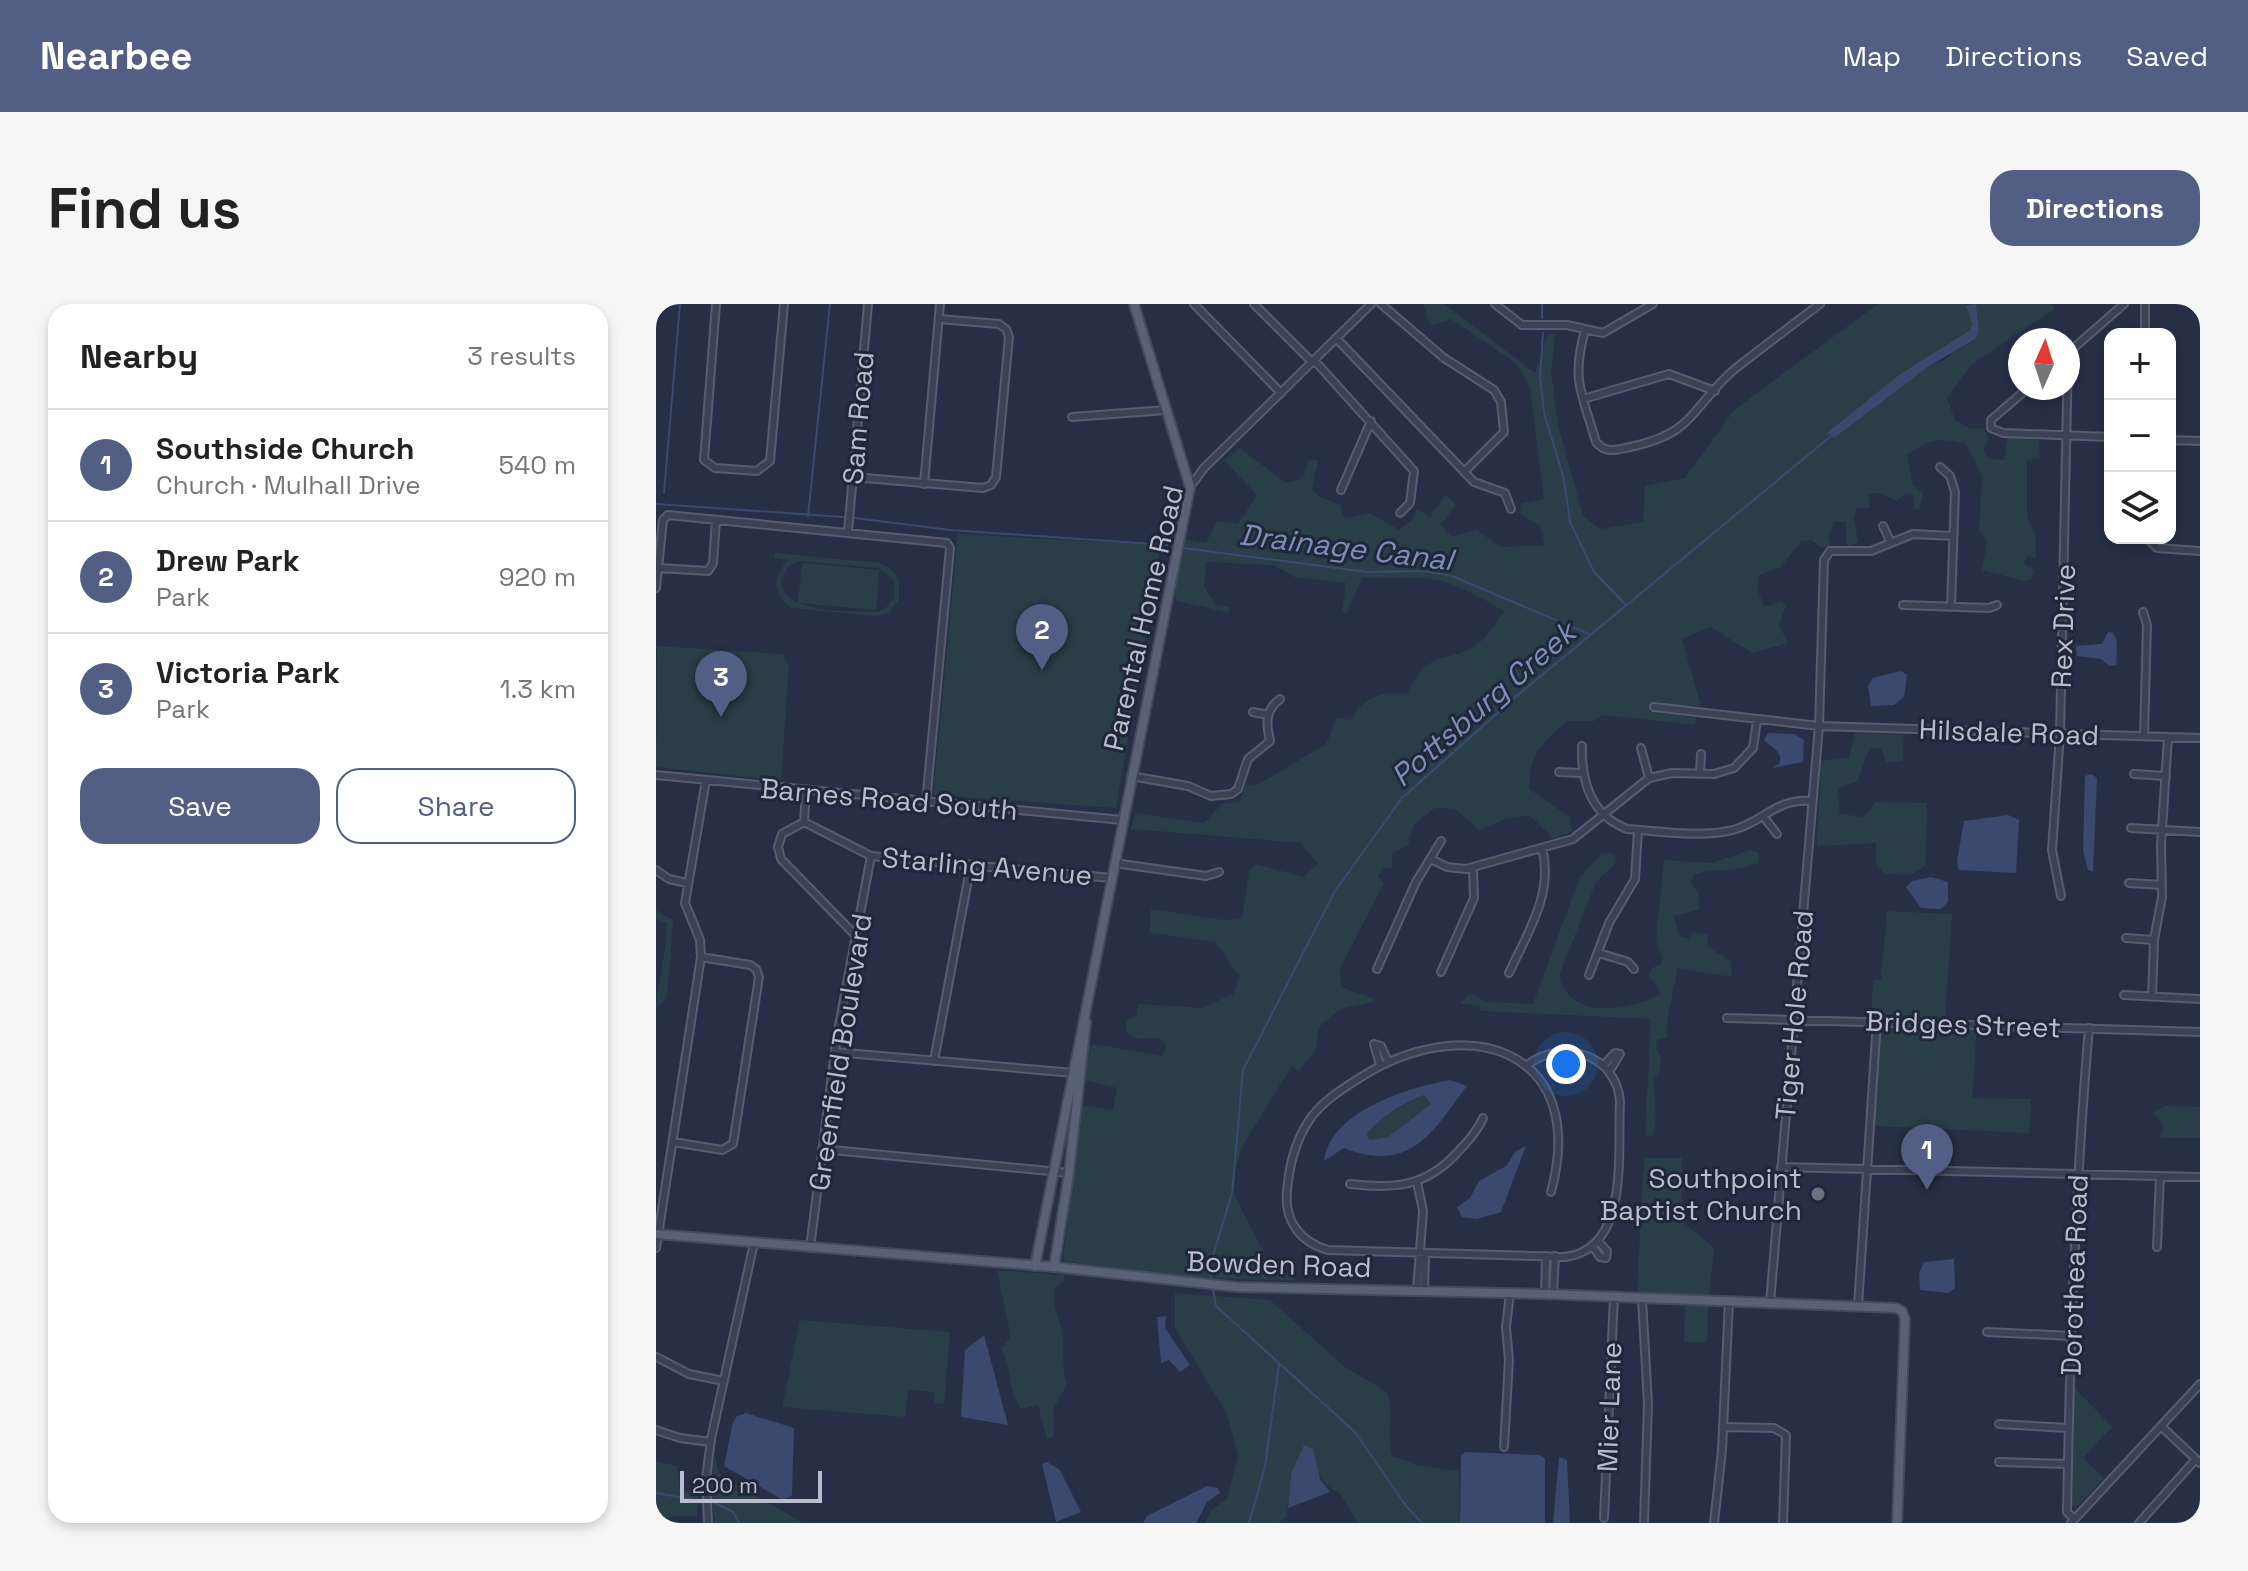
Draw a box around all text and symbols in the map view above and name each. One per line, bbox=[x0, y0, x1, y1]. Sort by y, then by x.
text: Nearbee bbox=[40, 32, 193, 80]
text: Map bbox=[1843, 38, 1901, 74]
text: Directions bbox=[1945, 38, 2082, 74]
text: Saved bbox=[2126, 38, 2208, 74]
button: Directions bbox=[1990, 170, 2200, 246]
text: Find us bbox=[48, 173, 241, 244]
north arrow bbox=[2008, 328, 2080, 400]
map controls bbox=[2104, 328, 2176, 544]
button: + bbox=[2104, 328, 2176, 400]
text: Nearby bbox=[80, 335, 198, 378]
text: 3 results bbox=[467, 339, 576, 373]
street label: Sam Road bbox=[834, 350, 882, 486]
button: − bbox=[2104, 400, 2176, 472]
text: Southside Church bbox=[156, 429, 414, 468]
text: 1 bbox=[100, 448, 112, 482]
text: 540 m bbox=[498, 448, 576, 482]
text: Church · Mulhall Drive bbox=[156, 468, 421, 502]
button: layers bbox=[2104, 472, 2176, 544]
street label: Parental Home Road bbox=[1095, 482, 1191, 754]
water label: Drainage Canal bbox=[1237, 515, 1459, 580]
text: Drew Park bbox=[156, 541, 300, 580]
text: 2 bbox=[98, 560, 114, 594]
text: 920 m bbox=[499, 560, 576, 594]
street label: Rex Drive bbox=[2043, 563, 2083, 689]
text: Park bbox=[156, 580, 210, 614]
pin: 2 bbox=[1016, 604, 1068, 670]
water label: Pottsburg Creek bbox=[1382, 611, 1586, 795]
pin: 3 bbox=[695, 651, 747, 717]
text: Victoria Park bbox=[156, 653, 340, 692]
text: 3 bbox=[98, 672, 114, 706]
text: 1.3 km bbox=[500, 672, 576, 706]
text: Park bbox=[156, 692, 210, 726]
street label: Hilsdale Road bbox=[1918, 711, 2100, 753]
button: Save bbox=[80, 768, 320, 844]
button: Share bbox=[336, 768, 576, 844]
street label: Barnes Road South bbox=[759, 770, 1019, 828]
street label: Starling Avenue bbox=[880, 839, 1094, 893]
street label: Tiger Hole Road bbox=[1767, 909, 1821, 1121]
street label: Greenfield Boulevard bbox=[800, 911, 880, 1193]
street label: Bridges Street bbox=[1864, 1003, 2062, 1045]
your location bbox=[1546, 1044, 1586, 1084]
pin: 1 bbox=[1901, 1124, 1953, 1190]
place label: Southpoint Baptist Church bbox=[1600, 1160, 1802, 1228]
street label: Dorothea Road bbox=[2052, 1174, 2096, 1376]
marker: Southpoint Baptist Church bbox=[1809, 1185, 1827, 1203]
street label: Bowden Road bbox=[1186, 1243, 1372, 1285]
street label: Mier Lane bbox=[1589, 1341, 1629, 1473]
scale bar bbox=[680, 1467, 822, 1503]
text: 200 m bbox=[692, 1471, 758, 1499]

